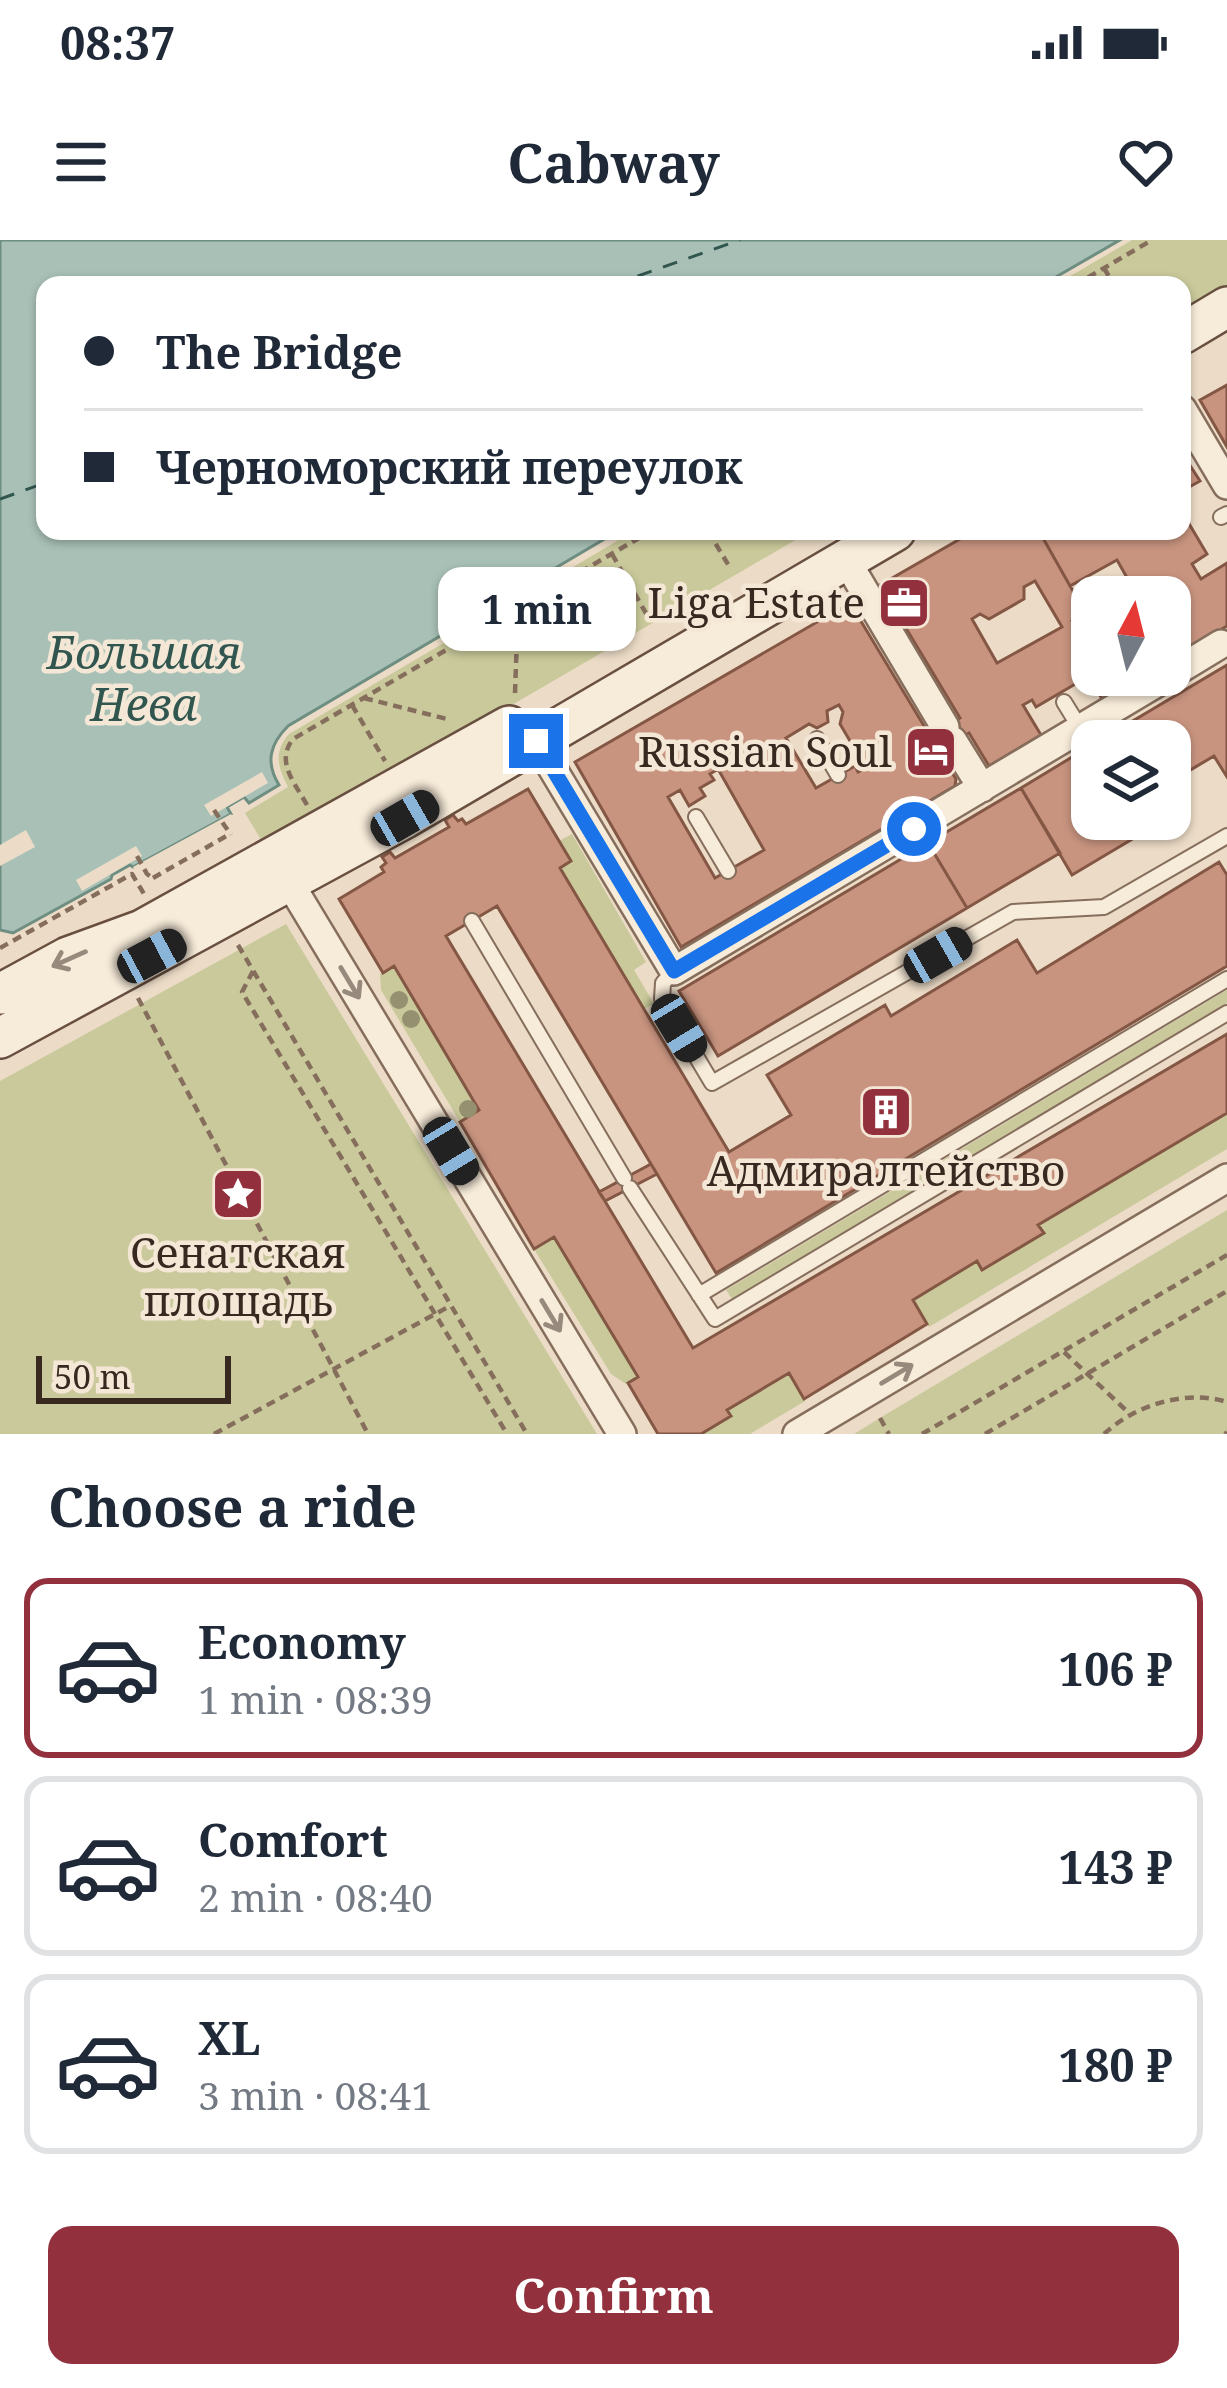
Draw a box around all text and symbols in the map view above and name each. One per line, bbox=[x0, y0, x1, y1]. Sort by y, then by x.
text: 08:37 bbox=[60, 12, 175, 73]
text: Cabway bbox=[507, 125, 720, 199]
icon: menu bbox=[48, 129, 114, 195]
icon: heart bbox=[1113, 129, 1179, 195]
text: The Bridge bbox=[156, 321, 403, 382]
text: Черноморский переулок bbox=[156, 436, 743, 497]
callout: 1 min bbox=[437, 567, 635, 651]
place label: Liga Estate bbox=[647, 573, 865, 630]
office icon: Liga Estate bbox=[876, 575, 932, 631]
north arrow bbox=[1071, 576, 1191, 696]
map controls bbox=[1071, 576, 1191, 840]
text: 1 min bbox=[482, 582, 592, 635]
water label: Большая Нева bbox=[46, 621, 241, 734]
route end bbox=[509, 714, 563, 768]
button: layers bbox=[1071, 720, 1191, 840]
place label: Russian Soul bbox=[638, 722, 892, 779]
hotel icon: Russian Soul bbox=[903, 724, 959, 780]
car bbox=[365, 784, 445, 852]
route start bbox=[887, 802, 941, 856]
car bbox=[898, 921, 978, 989]
car bbox=[112, 923, 192, 989]
one-way arrow bbox=[52, 949, 88, 971]
one-way arrow bbox=[338, 965, 362, 999]
car bbox=[645, 988, 713, 1068]
building icon: Адмиралтейство bbox=[858, 1084, 914, 1140]
car bbox=[417, 1111, 485, 1191]
place label: Адмиралтейство bbox=[707, 1141, 1065, 1198]
place icon: Сенатская площадь bbox=[210, 1166, 266, 1222]
place label: Сенатская площадь bbox=[130, 1223, 346, 1328]
one-way arrow bbox=[539, 1298, 563, 1332]
scale bar bbox=[36, 1350, 231, 1403]
text: 50 m bbox=[54, 1354, 131, 1399]
one-way arrow bbox=[879, 1362, 913, 1386]
text: Choose a ride bbox=[48, 1469, 417, 1543]
text: Economy bbox=[198, 1611, 406, 1672]
icon: car bbox=[54, 1614, 162, 1722]
text: 106 ₽ bbox=[1058, 1638, 1173, 1699]
text: 1 min · 08:39 bbox=[198, 1672, 433, 1725]
text: Comfort bbox=[198, 1809, 388, 1870]
icon: car bbox=[54, 1812, 162, 1920]
text: 143 ₽ bbox=[1058, 1836, 1173, 1897]
text: 2 min · 08:40 bbox=[198, 1870, 433, 1923]
text: XL bbox=[198, 2007, 260, 2068]
icon: car bbox=[54, 2010, 162, 2118]
text: 180 ₽ bbox=[1058, 2034, 1173, 2095]
text: 3 min · 08:41 bbox=[198, 2068, 433, 2121]
button: Confirm bbox=[48, 2226, 1179, 2364]

